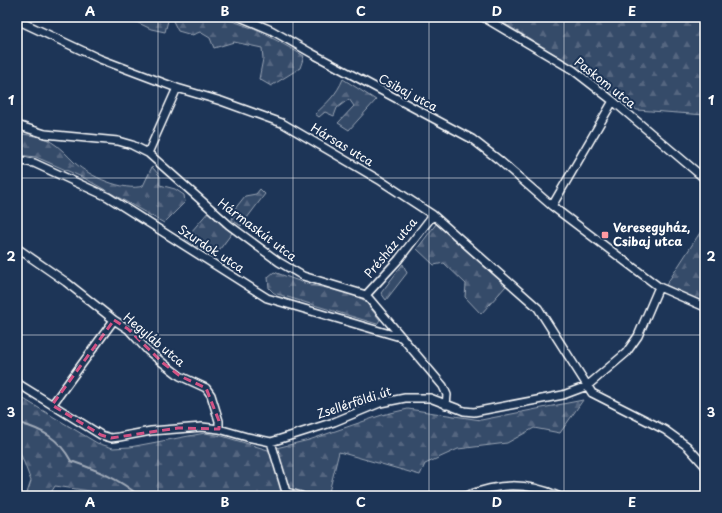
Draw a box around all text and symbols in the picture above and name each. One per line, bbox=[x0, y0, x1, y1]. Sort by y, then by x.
text: A bbox=[85, 1, 95, 20]
text: B bbox=[221, 1, 230, 20]
text: C bbox=[356, 1, 366, 20]
text: D bbox=[492, 1, 502, 20]
text: E bbox=[628, 1, 636, 20]
street label: Paskom utca bbox=[571, 53, 640, 112]
street label: Csibaj utca bbox=[376, 69, 442, 115]
text: 1 bbox=[8, 90, 14, 109]
text: 1 bbox=[708, 90, 714, 109]
street label: Hársas utca bbox=[308, 118, 378, 170]
street label: Hármaskút utca bbox=[214, 193, 301, 265]
street label: Présház utca bbox=[360, 213, 421, 281]
place label: Veresegyház, Csibaj utca bbox=[613, 218, 690, 250]
street label: Szurdok utca bbox=[175, 220, 249, 277]
marker: Veresegyház, Csibaj utca bbox=[600, 230, 610, 240]
text: 2 bbox=[6, 246, 16, 265]
text: 2 bbox=[706, 246, 716, 265]
street label: Hegyláb utca bbox=[120, 308, 190, 371]
street label: Zsellérföldi út bbox=[314, 381, 393, 423]
text: 3 bbox=[7, 402, 16, 421]
text: 3 bbox=[707, 402, 716, 421]
text: A bbox=[85, 492, 95, 511]
text: B bbox=[221, 492, 230, 511]
text: C bbox=[356, 492, 366, 511]
text: D bbox=[492, 492, 502, 511]
text: E bbox=[628, 492, 636, 511]

